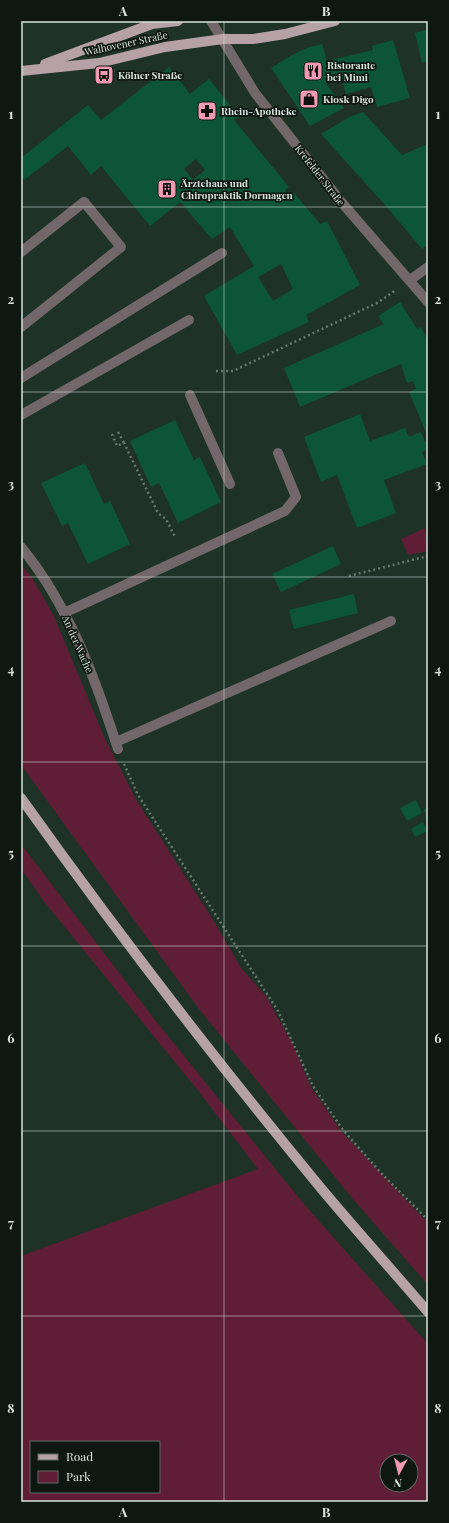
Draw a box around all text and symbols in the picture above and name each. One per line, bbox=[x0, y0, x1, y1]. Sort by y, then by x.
text: A bbox=[118, 2, 128, 19]
text: B bbox=[322, 2, 331, 19]
street label: Walhovener Straße bbox=[82, 27, 169, 59]
place label: Ristorante bei Mimi bbox=[327, 58, 375, 84]
restaurant icon: Ristorante bei Mimi bbox=[302, 60, 324, 82]
bus stop icon: Kölner Straße bbox=[93, 64, 115, 86]
place label: Kölner Straße bbox=[118, 68, 182, 82]
shop icon: Kiosk Digo bbox=[298, 88, 320, 110]
place label: Kiosk Digo bbox=[323, 92, 374, 106]
pharmacy icon: Rhein-Apotheke bbox=[196, 100, 218, 122]
place label: Rhein-Apotheke bbox=[221, 104, 297, 118]
text: 1 bbox=[9, 105, 14, 122]
text: 1 bbox=[436, 105, 441, 122]
street label: Krefelder Straße bbox=[292, 142, 348, 208]
place label: Ärztehaus und Chiropraktik Dormagen bbox=[180, 176, 294, 202]
building icon: Ärztehaus und Chiropraktik Dormagen bbox=[156, 178, 178, 200]
text: 2 bbox=[8, 290, 15, 307]
text: 2 bbox=[435, 290, 442, 307]
text: 3 bbox=[8, 475, 14, 492]
text: 3 bbox=[435, 475, 441, 492]
street label: An der Wache bbox=[59, 612, 97, 675]
text: 4 bbox=[8, 660, 15, 677]
text: 4 bbox=[435, 660, 442, 677]
text: 5 bbox=[8, 844, 14, 861]
text: 5 bbox=[435, 844, 441, 861]
text: 6 bbox=[7, 1029, 15, 1046]
text: 6 bbox=[434, 1029, 442, 1046]
text: 7 bbox=[8, 1214, 14, 1231]
text: 7 bbox=[435, 1214, 441, 1231]
text: 8 bbox=[7, 1399, 15, 1416]
text: 8 bbox=[434, 1399, 442, 1416]
legend bbox=[30, 1441, 160, 1493]
text: Road bbox=[66, 1448, 93, 1464]
north arrow bbox=[379, 1453, 419, 1493]
text: Park bbox=[66, 1468, 91, 1484]
text: N bbox=[393, 1475, 403, 1491]
text: A bbox=[118, 1503, 128, 1520]
text: B bbox=[322, 1503, 331, 1520]

